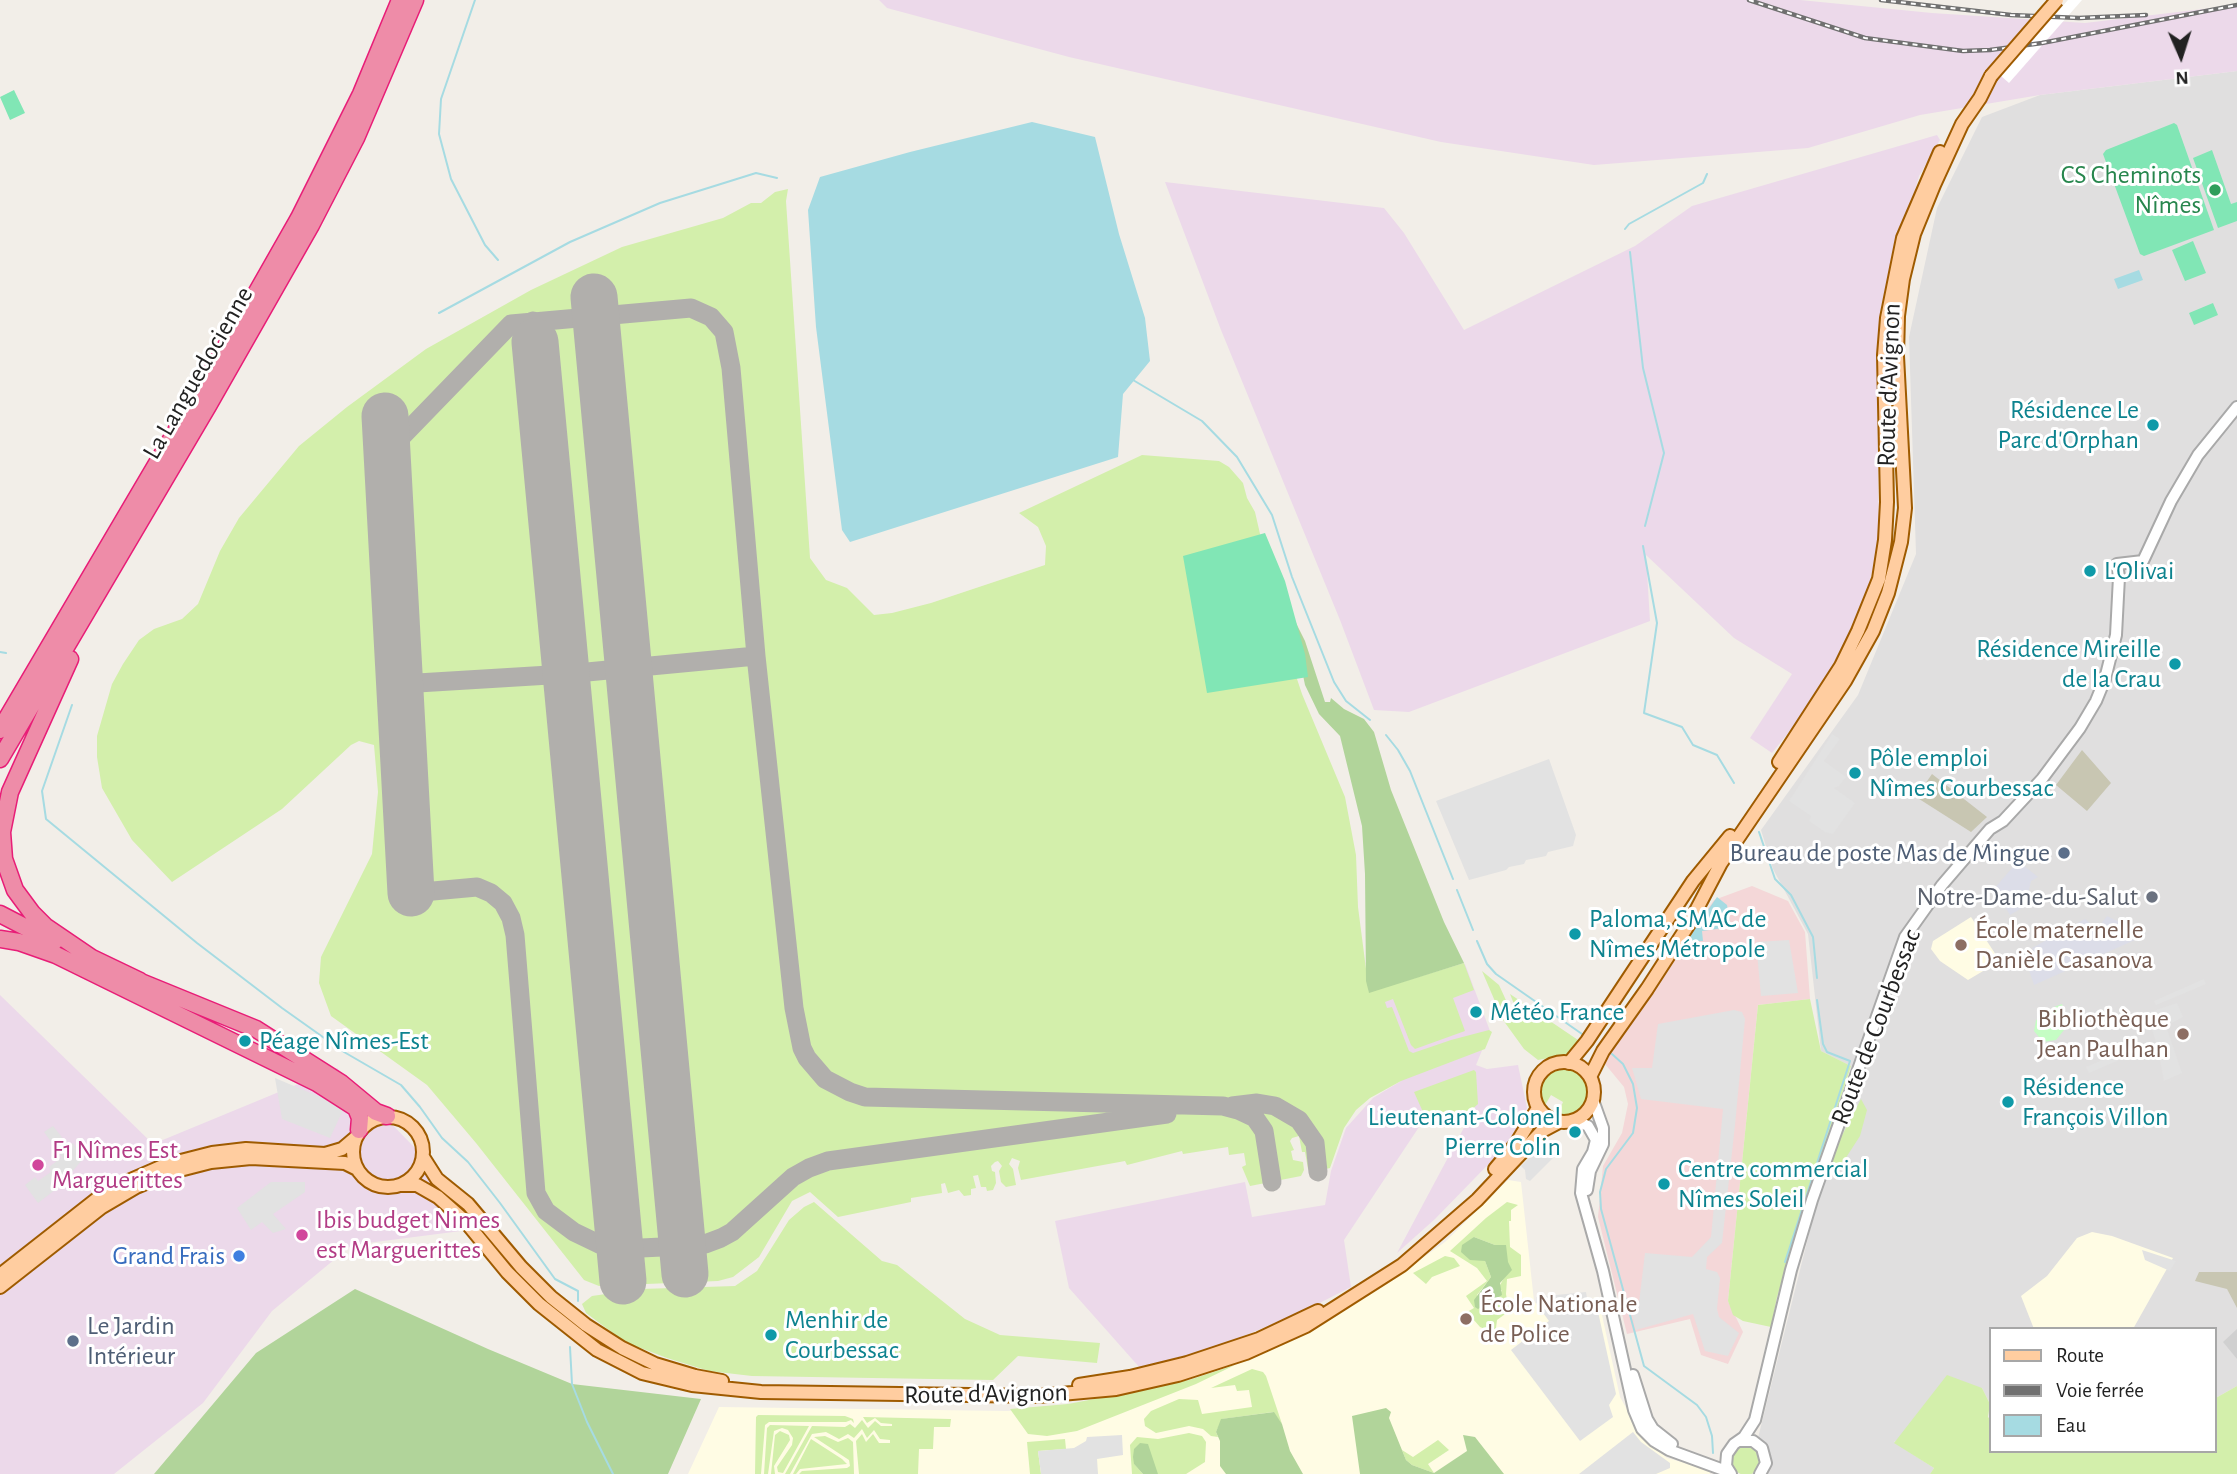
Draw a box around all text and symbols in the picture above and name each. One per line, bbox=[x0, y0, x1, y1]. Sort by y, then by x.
north arrow bbox=[2146, 21, 2216, 91]
text: N bbox=[2175, 68, 2189, 87]
place label: CS Cheminots Nîmes bbox=[2061, 159, 2201, 220]
marker: CS Cheminots Nîmes bbox=[2207, 182, 2223, 198]
street label: La Languedocienne bbox=[136, 281, 260, 465]
street label: Route d'Avignon bbox=[1871, 303, 1907, 467]
place label: Résidence Le Parc d'Orphan bbox=[1998, 394, 2139, 456]
marker: Résidence Le Parc d'Orphan bbox=[2145, 417, 2161, 433]
place label: L'Olivai bbox=[2104, 555, 2174, 587]
marker: L'Olivai bbox=[2082, 563, 2098, 579]
place label: Résidence Mireille de la Crau bbox=[1976, 633, 2161, 694]
marker: Résidence Mireille de la Crau bbox=[2167, 656, 2183, 672]
place label: Pôle emploi Nîmes Courbessac bbox=[1869, 742, 2054, 804]
marker: Pôle emploi Nîmes Courbessac bbox=[1847, 765, 1863, 781]
place label: Bureau de poste Mas de Mingue bbox=[1730, 837, 2050, 869]
marker: Bureau de poste Mas de Mingue bbox=[2056, 845, 2072, 861]
place label: Notre-Dame-du-Salut bbox=[1916, 881, 2138, 913]
marker: Notre-Dame-du-Salut bbox=[2144, 889, 2160, 905]
place label: Paloma, SMAC de Nîmes Métropole bbox=[1589, 903, 1767, 964]
place label: École maternelle Danièle Casanova bbox=[1975, 914, 2153, 976]
street label: Route de Courbessac bbox=[1824, 925, 1928, 1129]
marker: Paloma, SMAC de Nîmes Métropole bbox=[1567, 926, 1583, 942]
marker: École maternelle Danièle Casanova bbox=[1953, 937, 1969, 953]
place label: Météo France bbox=[1490, 996, 1625, 1028]
place label: Bibliothèque Jean Paulhan bbox=[2037, 1003, 2169, 1064]
marker: Météo France bbox=[1468, 1004, 1484, 1020]
place label: Péage Nîmes-Est bbox=[259, 1025, 428, 1057]
marker: Bibliothèque Jean Paulhan bbox=[2175, 1026, 2191, 1042]
marker: Péage Nîmes-Est bbox=[237, 1033, 253, 1049]
place label: Résidence François Villon bbox=[2022, 1071, 2168, 1132]
marker: Résidence François Villon bbox=[2000, 1094, 2016, 1110]
place label: Lieutenant-Colonel Pierre Colin bbox=[1368, 1101, 1561, 1162]
marker: Lieutenant-Colonel Pierre Colin bbox=[1567, 1124, 1583, 1140]
place label: F1 Nîmes Est Marguerittes bbox=[52, 1134, 183, 1196]
place label: Centre commercial Nîmes Soleil bbox=[1678, 1153, 1868, 1214]
marker: F1 Nîmes Est Marguerittes bbox=[30, 1157, 46, 1173]
marker: Centre commercial Nîmes Soleil bbox=[1656, 1176, 1672, 1192]
place label: Ibis budget Nimes est Marguerittes bbox=[316, 1204, 500, 1266]
marker: Ibis budget Nimes est Marguerittes bbox=[294, 1227, 310, 1243]
place label: Grand Frais bbox=[112, 1240, 225, 1272]
marker: Grand Frais bbox=[231, 1248, 247, 1264]
place label: École Nationale de Police bbox=[1480, 1288, 1638, 1350]
place label: Menhir de Courbessac bbox=[785, 1304, 899, 1366]
place label: Le Jardin Intérieur bbox=[87, 1310, 175, 1372]
marker: École Nationale de Police bbox=[1458, 1311, 1474, 1327]
marker: Menhir de Courbessac bbox=[763, 1327, 779, 1343]
legend bbox=[1988, 1327, 2216, 1453]
marker: Le Jardin Intérieur bbox=[65, 1333, 81, 1349]
text: Route bbox=[2056, 1345, 2104, 1366]
street label: Route d'Avignon bbox=[904, 1377, 1068, 1411]
text: Voie ferrée bbox=[2056, 1380, 2144, 1401]
text: Eau bbox=[2056, 1415, 2086, 1436]

